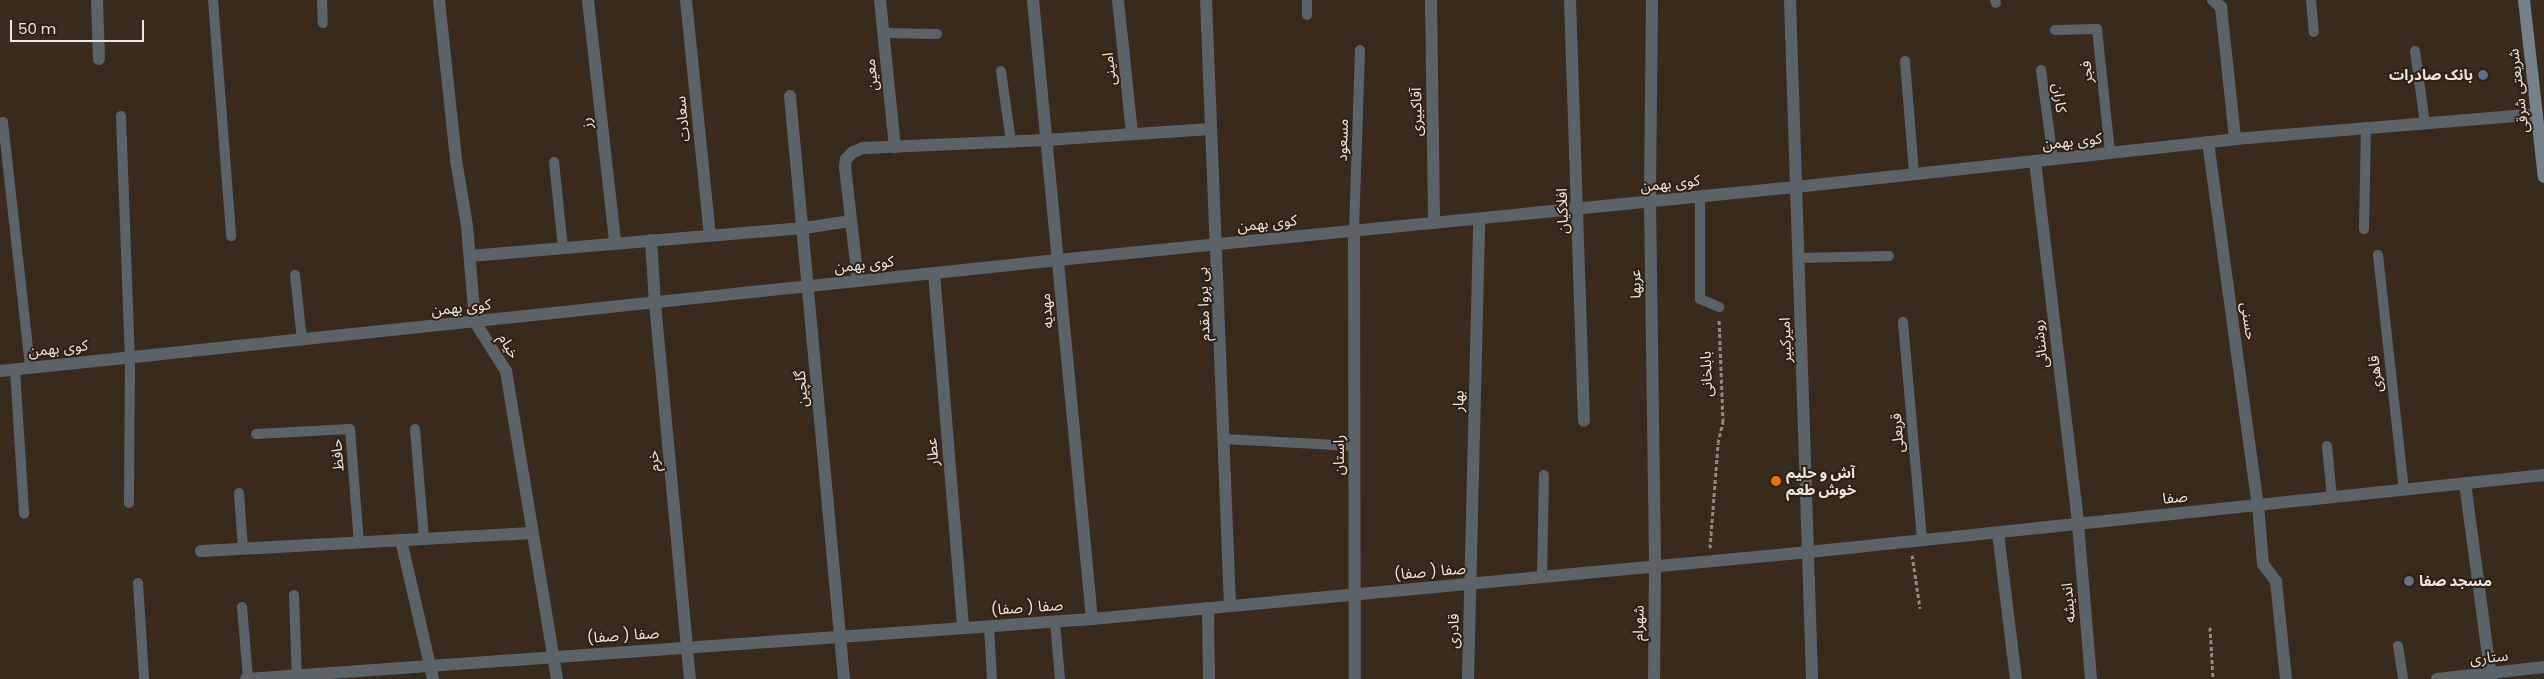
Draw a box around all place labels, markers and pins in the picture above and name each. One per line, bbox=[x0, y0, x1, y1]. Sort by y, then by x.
place label: بانک صادرات bbox=[2389, 66, 2473, 84]
marker: بانک صادرات bbox=[2477, 69, 2489, 81]
place label: آش و حلیم خوش طعم bbox=[1786, 463, 1856, 498]
marker: آش و حلیم خوش طعم bbox=[1770, 475, 1782, 487]
place label: مسجد صفا bbox=[2419, 572, 2492, 590]
marker: مسجد صفا bbox=[2403, 575, 2415, 587]

